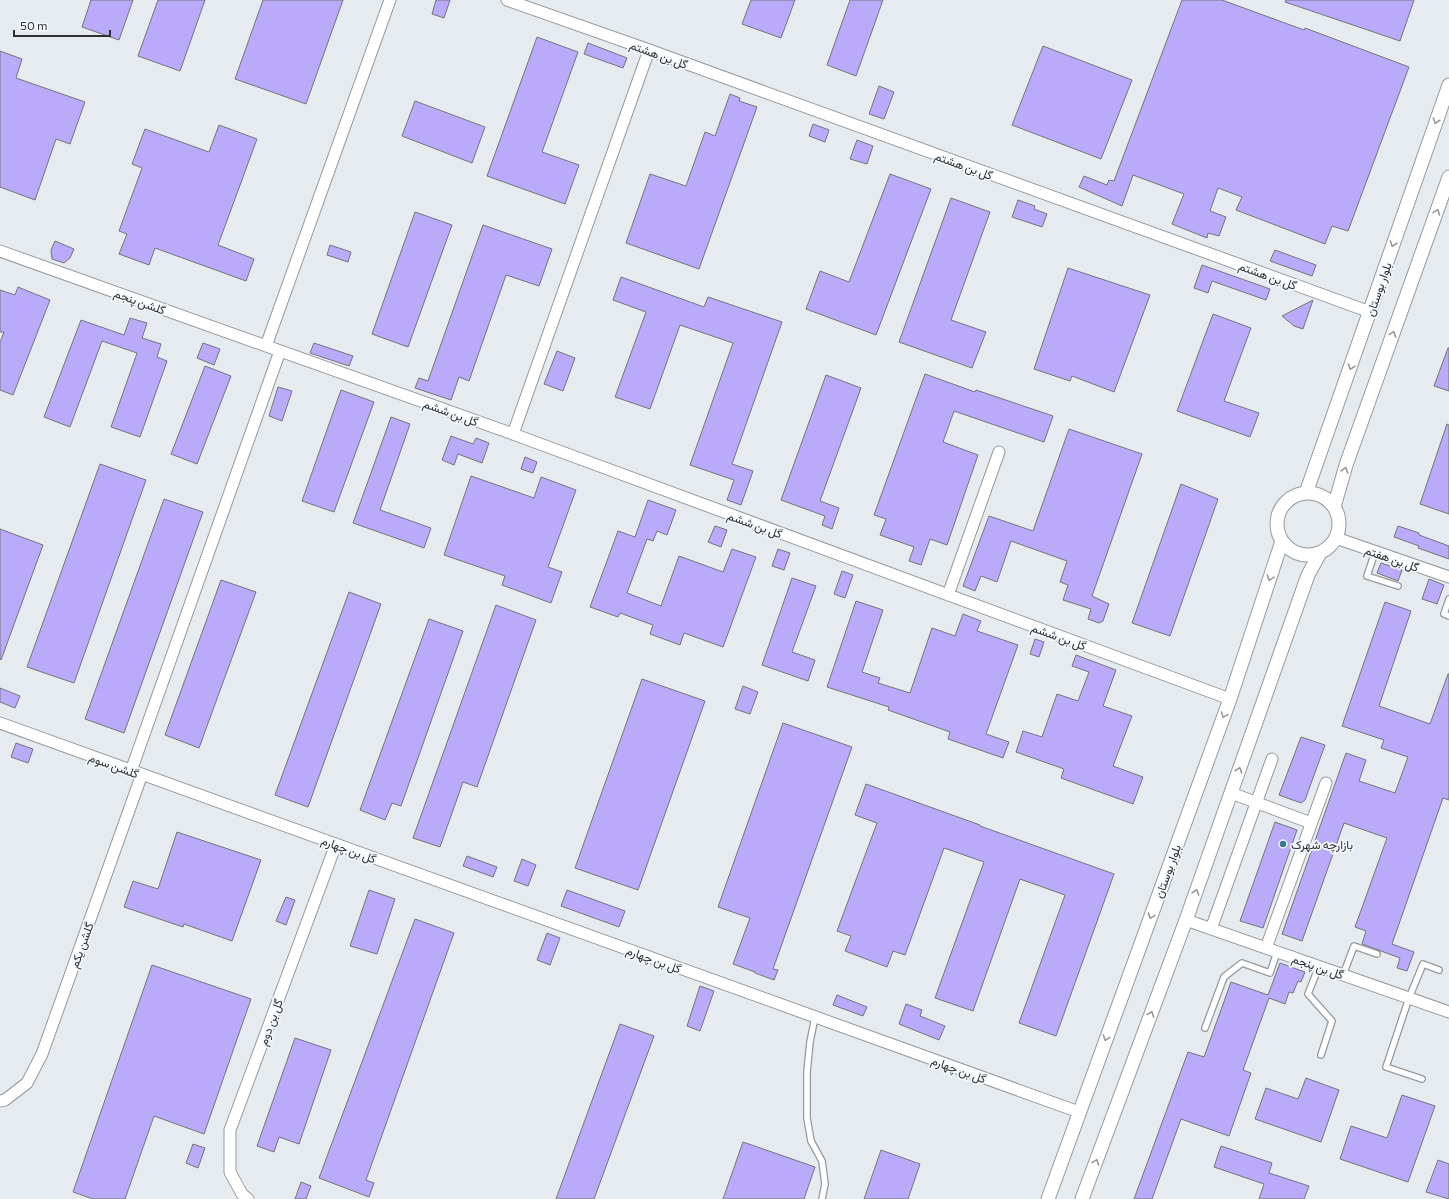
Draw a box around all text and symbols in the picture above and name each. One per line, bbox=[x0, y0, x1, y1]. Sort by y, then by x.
scale bar bbox=[14, 12, 110, 38]
text: 50 m bbox=[20, 18, 48, 32]
street label: گل بن هشتم bbox=[627, 37, 690, 73]
one-way arrow bbox=[1432, 118, 1441, 125]
street label: گل بن هشتم bbox=[932, 148, 995, 184]
one-way arrow bbox=[1432, 208, 1440, 215]
one-way arrow bbox=[1390, 241, 1398, 248]
street label: گل بن هشتم bbox=[1236, 258, 1299, 294]
street label: بلوار بوستان bbox=[1362, 260, 1396, 318]
street label: گلشن پنجم bbox=[112, 285, 168, 319]
one-way arrow bbox=[1388, 331, 1396, 338]
one-way arrow bbox=[1347, 363, 1355, 370]
street label: گل بن ششم bbox=[421, 396, 480, 430]
one-way arrow bbox=[1340, 466, 1349, 473]
street label: گل بن ششم bbox=[725, 508, 784, 542]
street label: گل بن هفتم bbox=[1362, 542, 1421, 576]
one-way arrow bbox=[1266, 575, 1274, 582]
street label: گل بن ششم bbox=[1029, 620, 1088, 654]
one-way arrow bbox=[1220, 711, 1228, 718]
street label: گلشن سوم bbox=[86, 750, 141, 782]
one-way arrow bbox=[1235, 766, 1243, 773]
street label: گل بن چهارم bbox=[319, 833, 378, 867]
place label: بازارچه شهرک bbox=[1291, 837, 1353, 853]
marker: بازارچه شهرک bbox=[1278, 839, 1288, 849]
street label: بلوار بوستان bbox=[1151, 842, 1185, 900]
one-way arrow bbox=[1191, 889, 1200, 896]
one-way arrow bbox=[1147, 912, 1155, 919]
street label: گلشن یکم bbox=[66, 920, 98, 970]
street label: گل بن چهارم bbox=[624, 943, 683, 977]
street label: گل بن پنجم bbox=[1290, 951, 1346, 983]
street label: گل بن دوم bbox=[255, 997, 287, 1048]
one-way arrow bbox=[1146, 1011, 1155, 1018]
one-way arrow bbox=[1103, 1035, 1111, 1042]
street label: گل بن چهارم bbox=[929, 1053, 988, 1087]
one-way arrow bbox=[1091, 1159, 1100, 1166]

